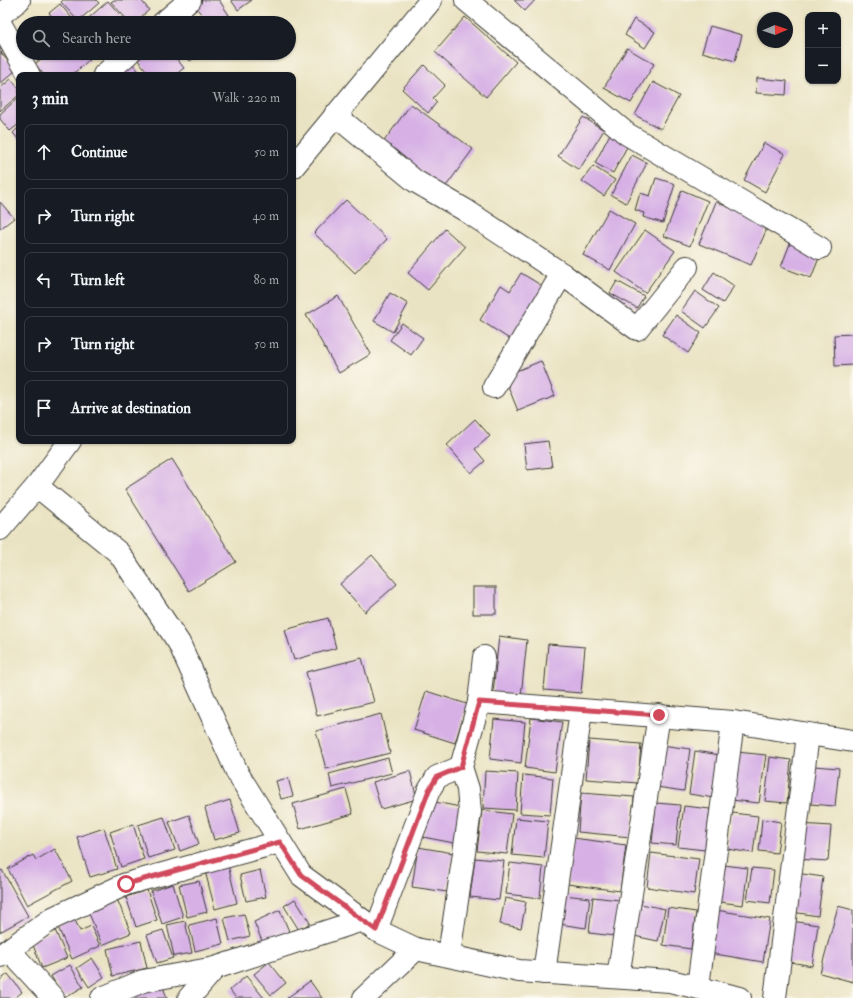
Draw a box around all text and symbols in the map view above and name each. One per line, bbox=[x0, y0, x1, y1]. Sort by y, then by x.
north arrow bbox=[757, 12, 793, 48]
map controls bbox=[805, 12, 841, 84]
button: + bbox=[805, 12, 841, 48]
search box bbox=[16, 16, 296, 60]
icon: search bbox=[30, 27, 52, 49]
text: Search here bbox=[62, 29, 131, 48]
button: − bbox=[805, 48, 841, 84]
text: 3 min bbox=[32, 88, 69, 109]
text: Walk · 220 m bbox=[212, 90, 280, 106]
icon: ahead bbox=[33, 141, 55, 163]
text: Continue bbox=[71, 143, 127, 162]
text: 50 m bbox=[254, 144, 279, 160]
icon: right bbox=[33, 205, 55, 227]
text: Turn right bbox=[71, 207, 134, 226]
text: 40 m bbox=[253, 208, 279, 224]
icon: left bbox=[33, 269, 55, 291]
text: Turn left bbox=[71, 271, 125, 290]
text: 80 m bbox=[253, 272, 279, 288]
icon: right bbox=[33, 333, 55, 355]
text: Turn right bbox=[71, 335, 134, 354]
text: 50 m bbox=[254, 336, 279, 352]
icon: arrive bbox=[33, 397, 55, 419]
text: Arrive at destination bbox=[71, 399, 191, 418]
route end bbox=[650, 706, 668, 724]
route start bbox=[117, 875, 135, 893]

